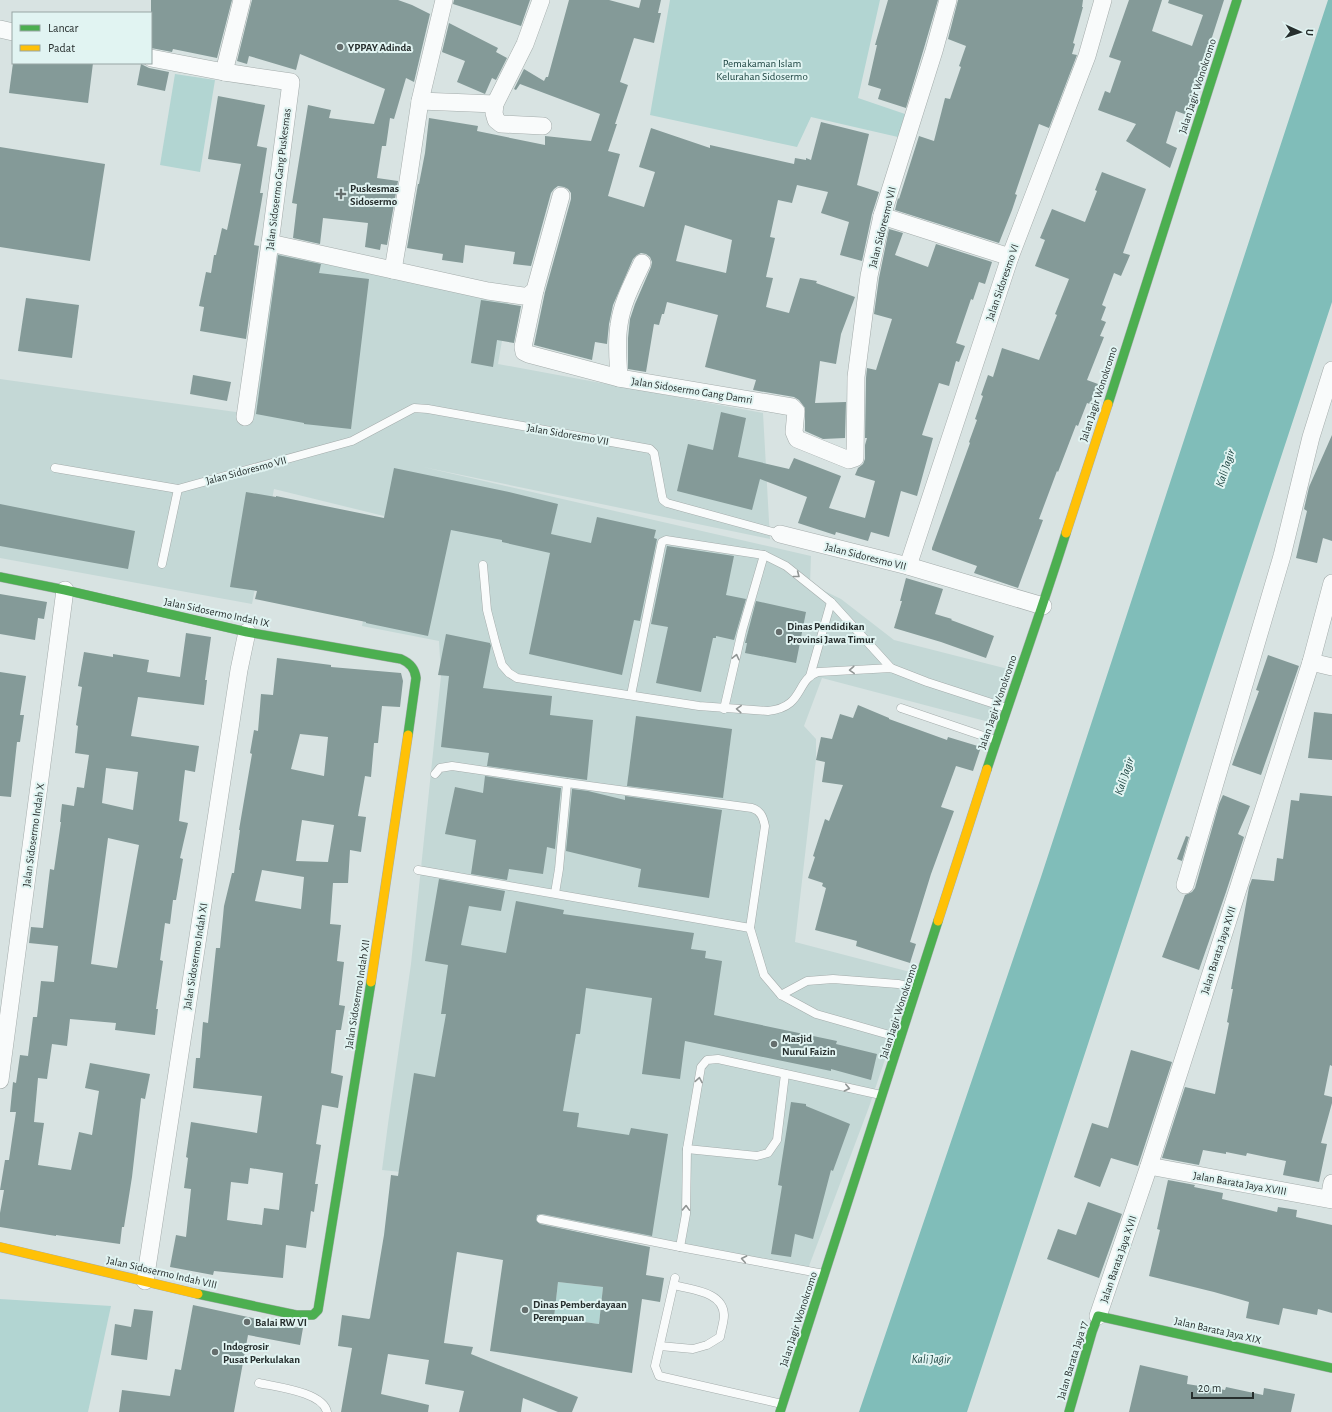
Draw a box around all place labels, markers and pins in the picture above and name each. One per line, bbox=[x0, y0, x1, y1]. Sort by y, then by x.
marker: YPPAY Adinda bbox=[335, 42, 345, 52]
place label: YPPAY Adinda bbox=[348, 42, 412, 53]
place label: Puskesmas Sidosermo bbox=[350, 183, 399, 207]
marker: Puskesmas Sidosermo bbox=[335, 188, 347, 200]
place label: Dinas Pendidikan Provinsi Jawa Timur bbox=[787, 621, 875, 645]
marker: Dinas Pendidikan Provinsi Jawa Timur bbox=[774, 627, 784, 637]
place label: Masjid Nurul Faizin bbox=[782, 1033, 836, 1057]
marker: Masjid Nurul Faizin bbox=[769, 1039, 779, 1049]
place label: Dinas Pemberdayaan Perempuan bbox=[533, 1299, 627, 1323]
marker: Dinas Pemberdayaan Perempuan bbox=[520, 1305, 530, 1315]
marker: Balai RW VI bbox=[242, 1317, 252, 1327]
place label: Balai RW VI bbox=[255, 1317, 307, 1328]
place label: Indogrosir Pusat Perkulakan bbox=[223, 1341, 300, 1365]
marker: Indogrosir Pusat Perkulakan bbox=[210, 1347, 220, 1357]

